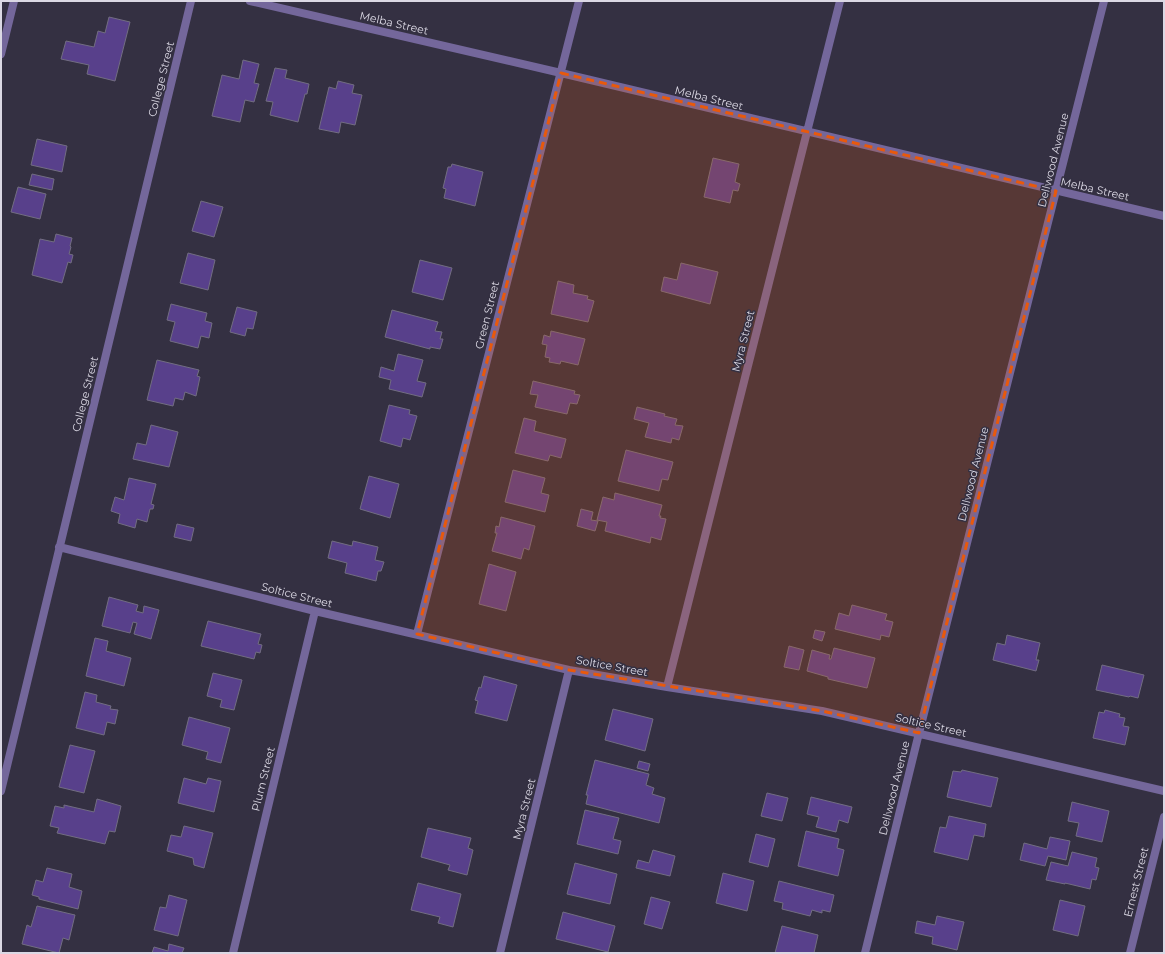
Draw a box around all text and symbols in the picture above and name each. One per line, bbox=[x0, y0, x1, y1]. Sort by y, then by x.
street label: Melba Street bbox=[358, 8, 430, 38]
street label: College Street bbox=[145, 39, 177, 118]
street label: Melba Street bbox=[673, 83, 745, 113]
street label: Dellwood Avenue bbox=[1034, 111, 1072, 209]
street label: Melba Street bbox=[1059, 174, 1131, 204]
street label: Green Street bbox=[472, 279, 502, 350]
street label: Myra Street bbox=[729, 308, 758, 373]
street label: College Street bbox=[69, 354, 101, 433]
street label: Dellwood Avenue bbox=[954, 425, 992, 523]
street label: Soltice Street bbox=[260, 579, 335, 611]
street label: Soltice Street bbox=[575, 653, 650, 679]
street label: Soltice Street bbox=[894, 710, 969, 740]
street label: Dellwood Avenue bbox=[875, 739, 913, 837]
street label: Plum Street bbox=[248, 745, 278, 813]
street label: Myra Street bbox=[510, 776, 539, 841]
street label: Ernest Street bbox=[1121, 845, 1152, 919]

